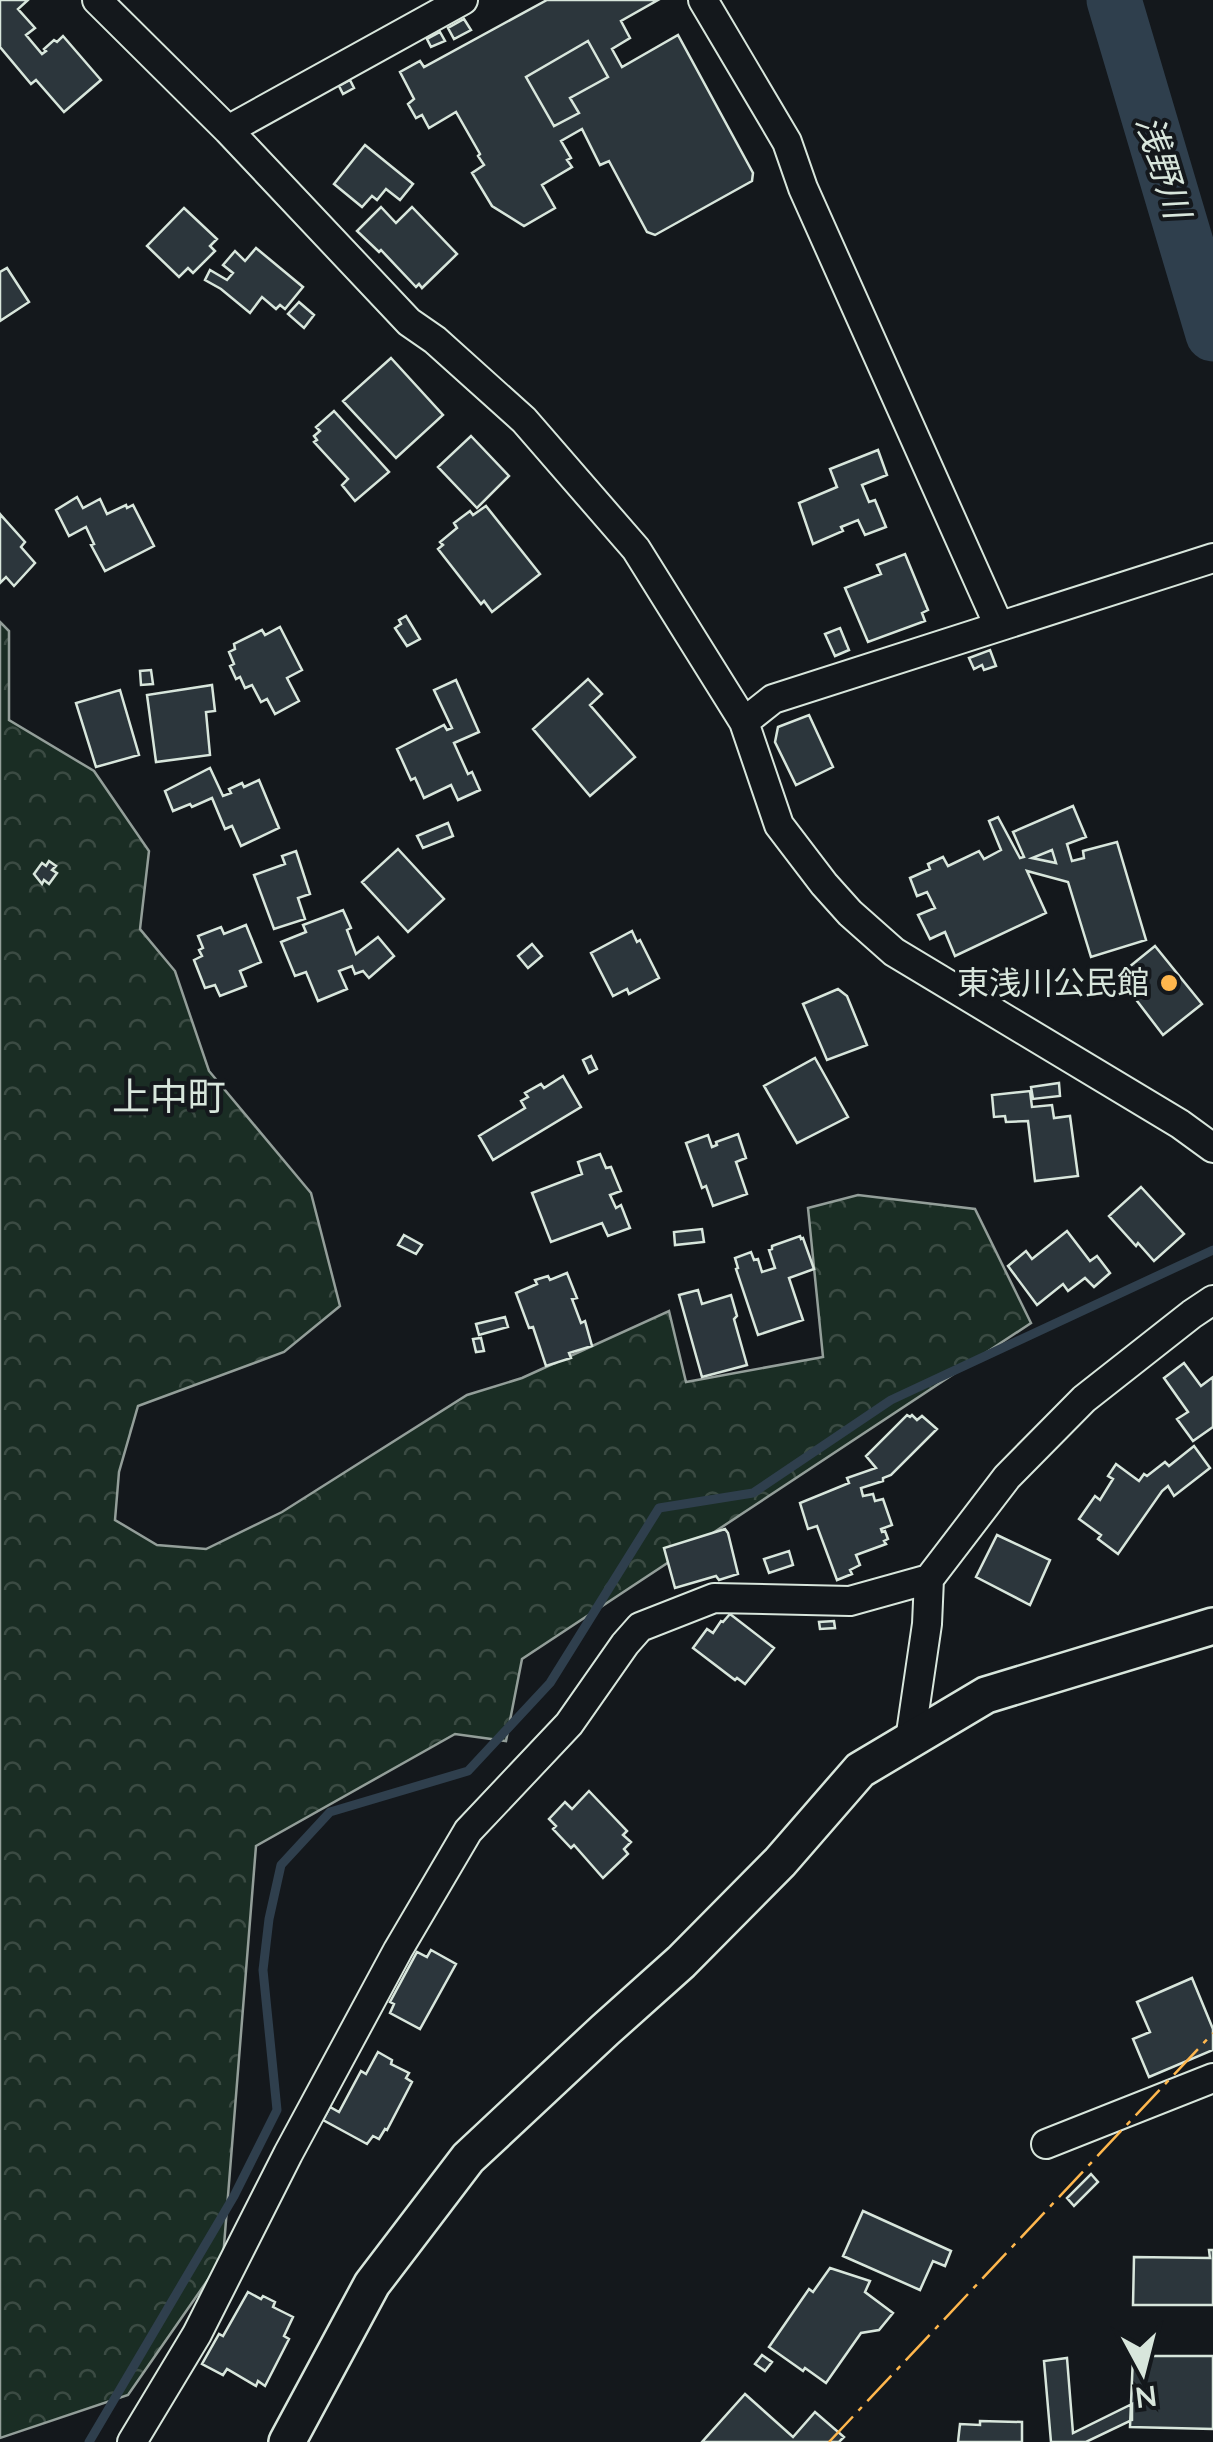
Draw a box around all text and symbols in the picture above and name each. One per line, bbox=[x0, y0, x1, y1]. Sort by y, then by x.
water label: 浅野川 bbox=[1129, 110, 1202, 227]
place label: 東浅川公民館 bbox=[957, 962, 1149, 1001]
marker: 東浅川公民館 bbox=[1158, 972, 1180, 994]
district label: 上中町 bbox=[112, 1072, 226, 1118]
north arrow bbox=[1093, 2322, 1193, 2422]
text: N bbox=[1133, 2380, 1159, 2416]

